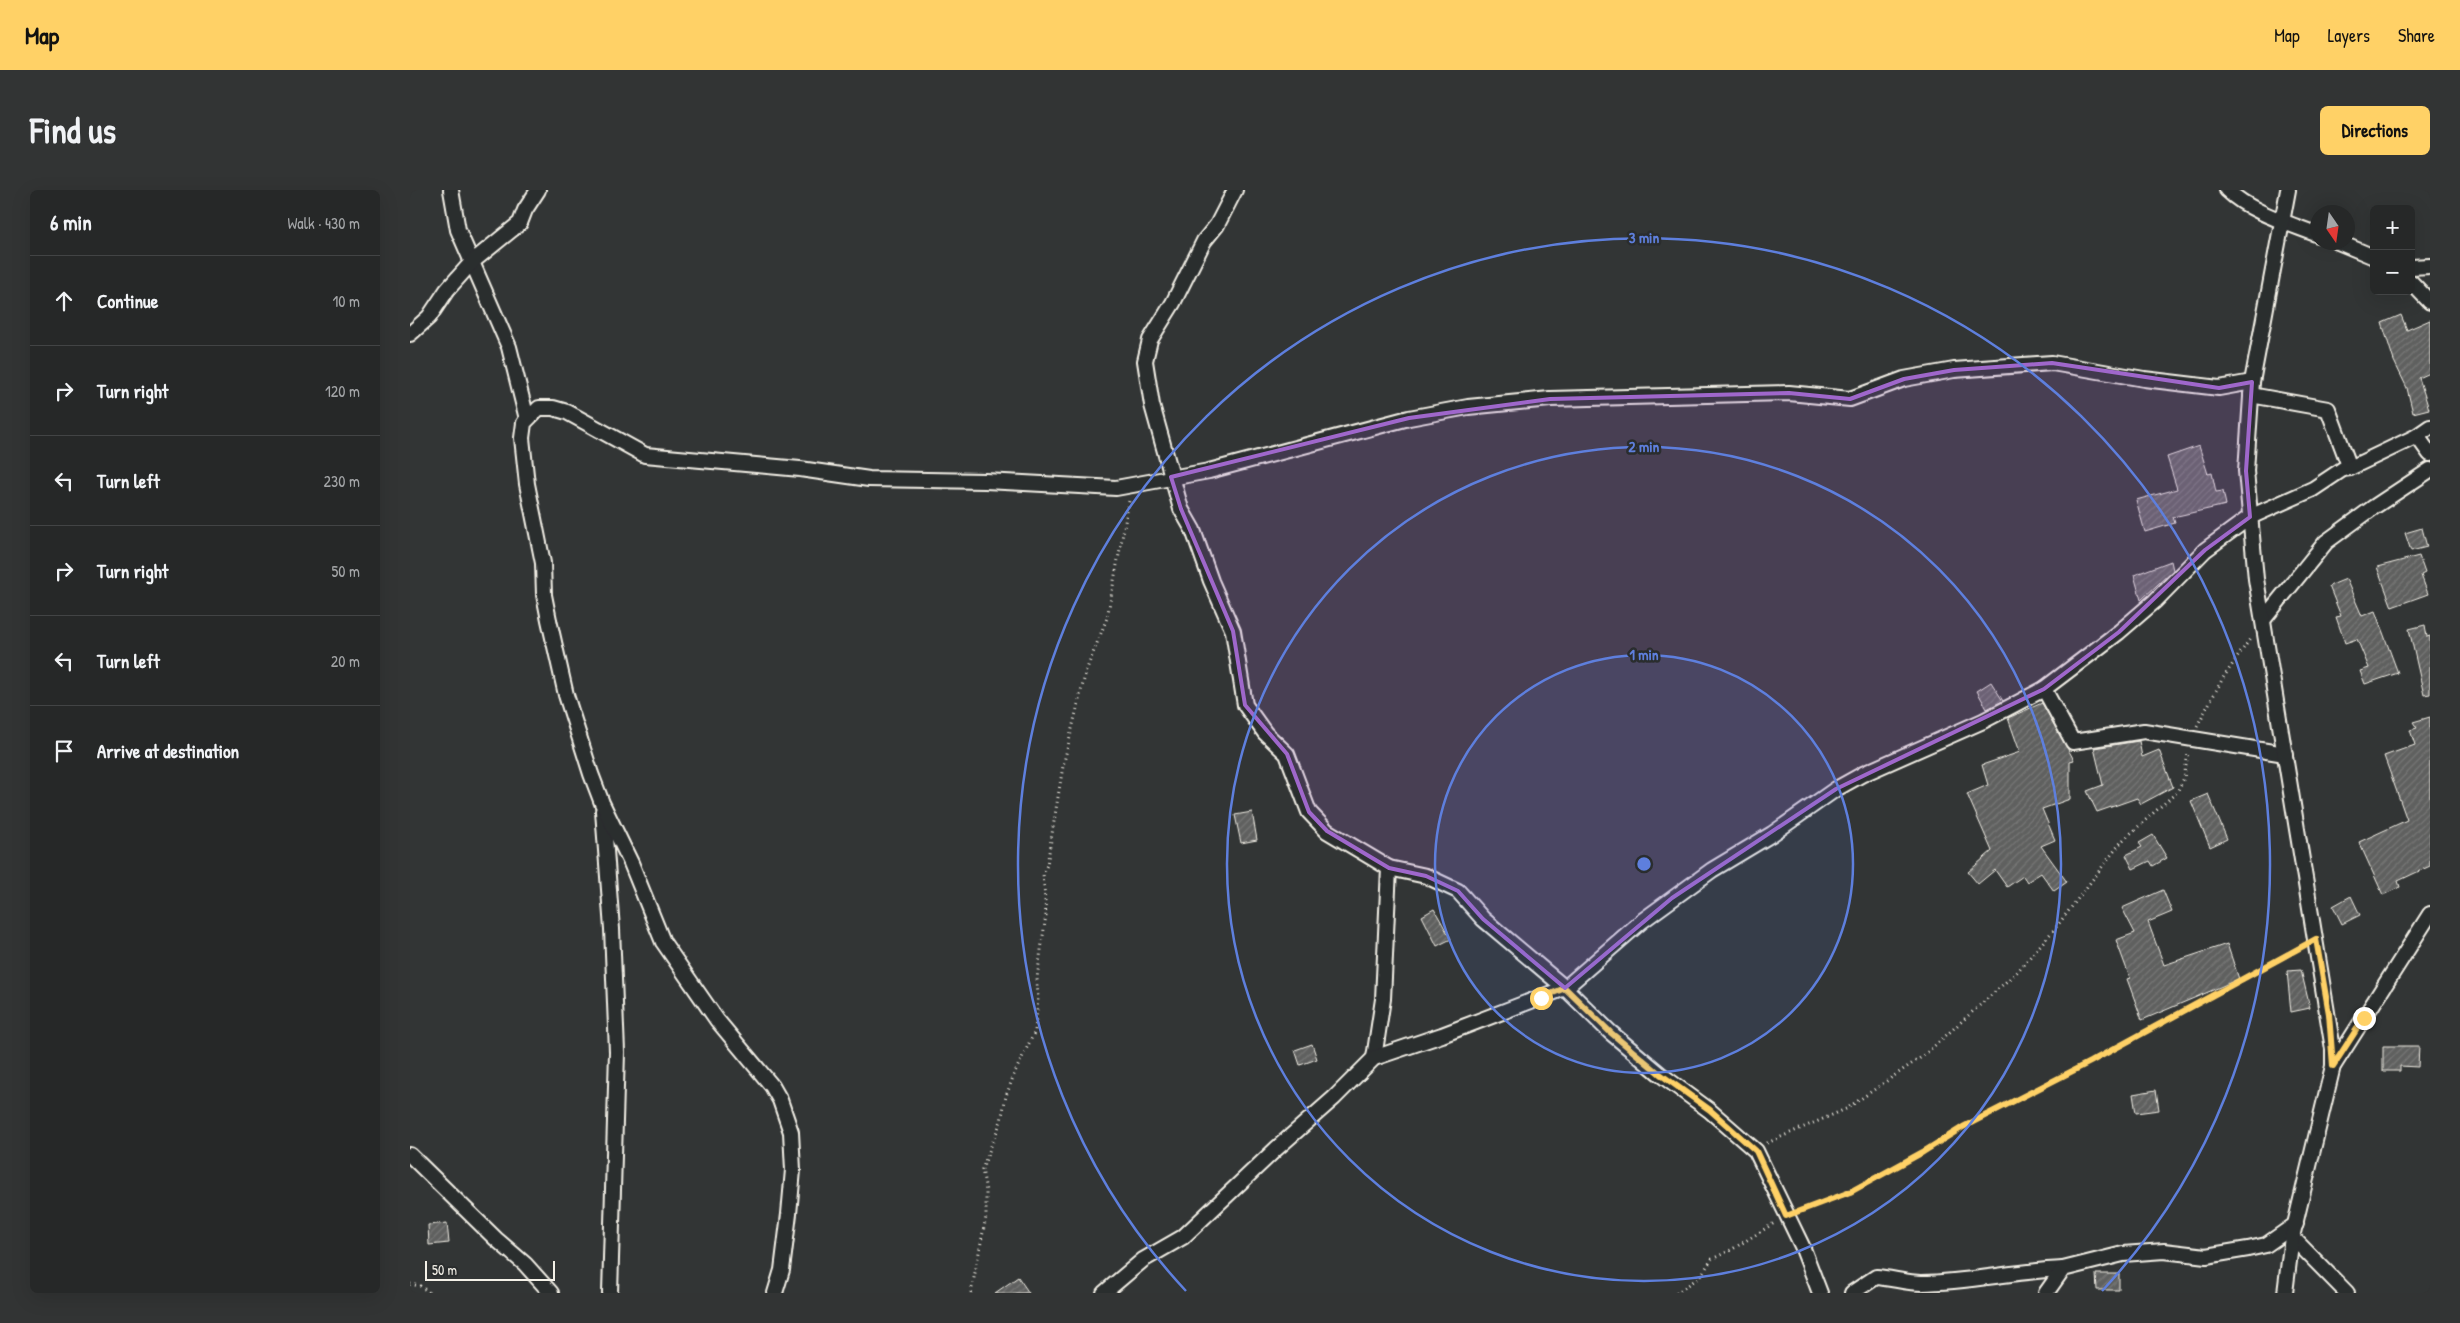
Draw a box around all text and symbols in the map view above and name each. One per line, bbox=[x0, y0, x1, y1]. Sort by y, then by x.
text: Map bbox=[25, 19, 59, 51]
text: Map bbox=[2274, 23, 2300, 48]
text: Layers bbox=[2328, 23, 2370, 48]
text: Share bbox=[2398, 23, 2435, 48]
button: Directions bbox=[2320, 106, 2430, 155]
text: Find us bbox=[30, 107, 116, 154]
north arrow bbox=[2310, 205, 2355, 250]
map controls bbox=[2370, 205, 2415, 295]
button: + bbox=[2370, 205, 2415, 250]
text: 6 min bbox=[50, 208, 92, 237]
text: Walk · 430 m bbox=[288, 212, 360, 234]
text: 3 min bbox=[1629, 227, 1659, 248]
button: − bbox=[2370, 250, 2415, 295]
icon: ahead bbox=[50, 287, 78, 315]
text: Continue bbox=[97, 288, 158, 314]
text: 10 m bbox=[332, 290, 360, 312]
icon: right bbox=[50, 377, 78, 405]
text: Turn right bbox=[97, 378, 168, 404]
text: 120 m bbox=[325, 380, 360, 402]
text: 2 min bbox=[1629, 436, 1660, 457]
icon: left bbox=[50, 467, 78, 495]
text: Turn left bbox=[97, 468, 160, 494]
text: 230 m bbox=[324, 470, 360, 492]
icon: right bbox=[50, 557, 78, 585]
text: Turn right bbox=[97, 558, 168, 584]
text: 50 m bbox=[332, 560, 360, 582]
text: 1 min bbox=[1629, 644, 1659, 665]
icon: left bbox=[50, 647, 78, 675]
text: Turn left bbox=[97, 648, 160, 674]
text: 20 m bbox=[331, 650, 360, 672]
icon: arrive bbox=[50, 737, 78, 765]
text: Arrive at destination bbox=[97, 738, 239, 764]
centre of rings bbox=[1635, 855, 1653, 873]
route start bbox=[1530, 987, 1553, 1010]
route end bbox=[2353, 1007, 2376, 1030]
scale bar bbox=[425, 1258, 555, 1281]
text: 50 m bbox=[432, 1260, 457, 1279]

